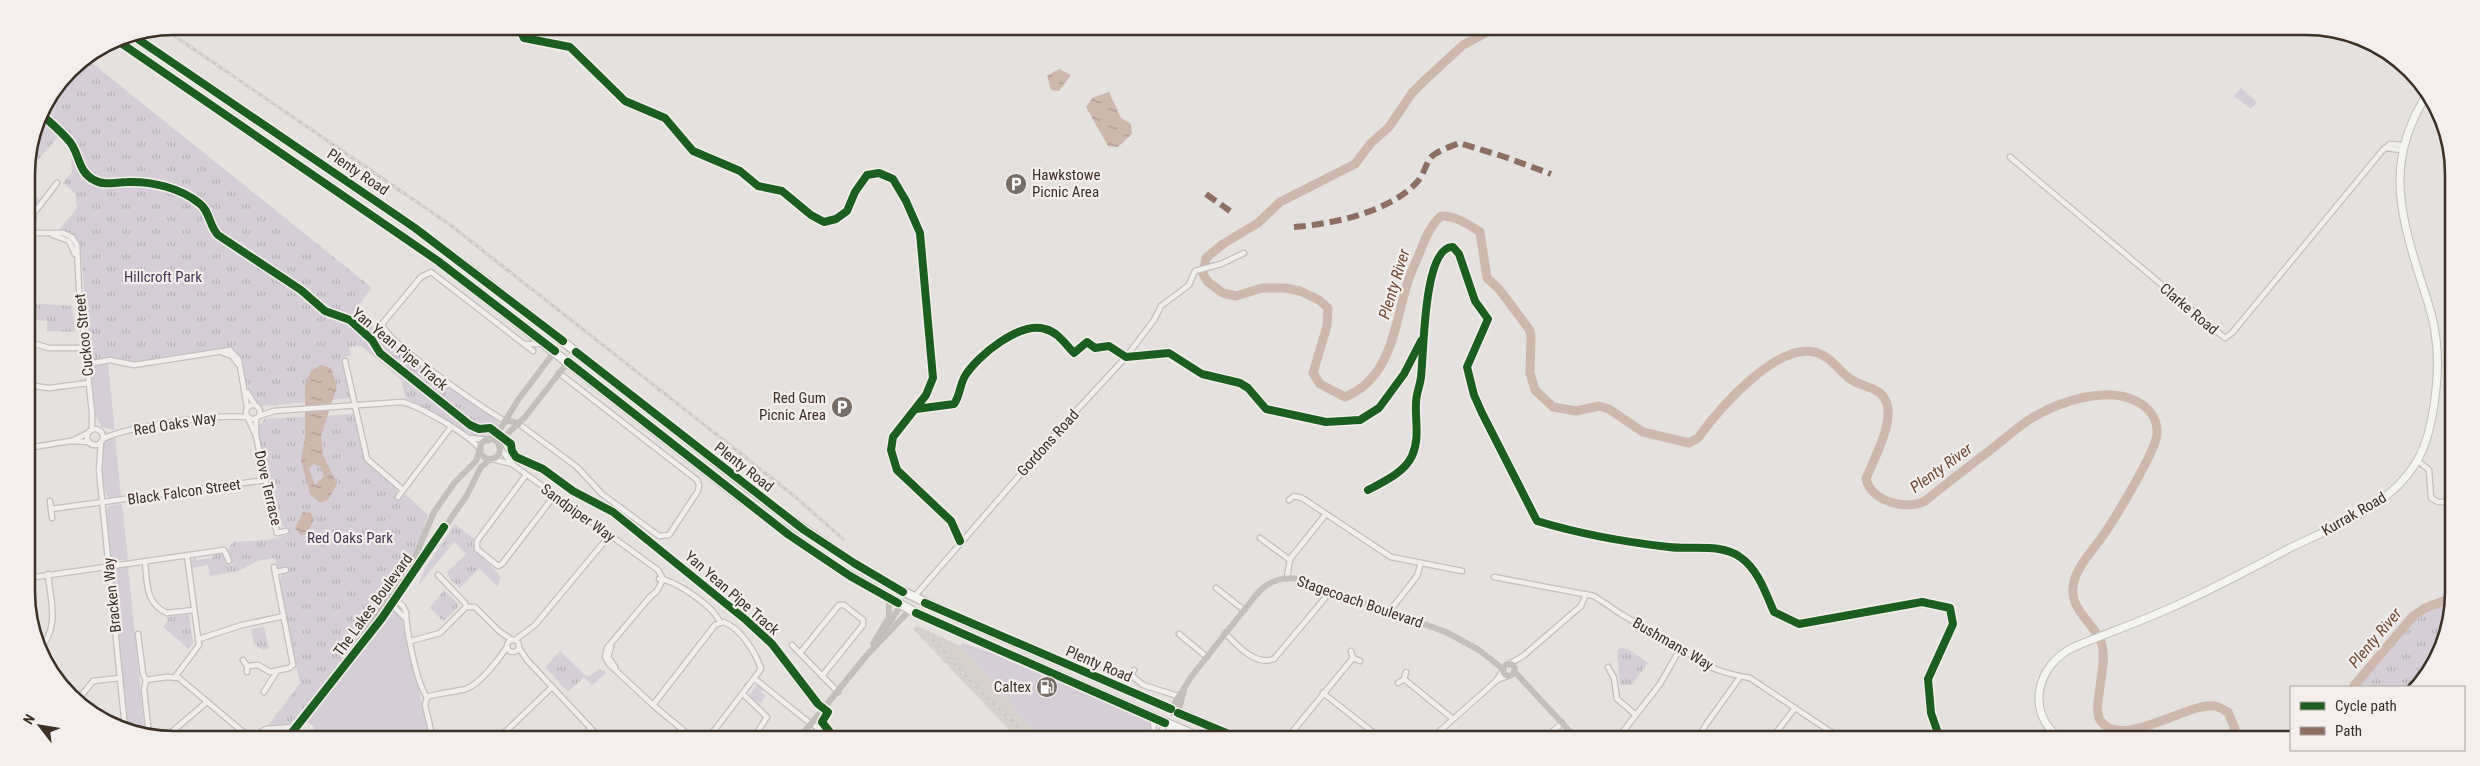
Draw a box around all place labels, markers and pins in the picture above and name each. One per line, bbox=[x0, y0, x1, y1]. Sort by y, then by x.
place label: Hawkstowe Picnic Area bbox=[1032, 166, 1100, 201]
parking icon: Hawkstowe Picnic Area bbox=[1004, 172, 1028, 196]
place label: Red Gum Picnic Area bbox=[759, 389, 826, 424]
parking icon: Red Gum Picnic Area bbox=[830, 395, 854, 419]
fuel station icon: Caltex bbox=[1035, 675, 1059, 699]
place label: Caltex bbox=[994, 678, 1031, 696]

